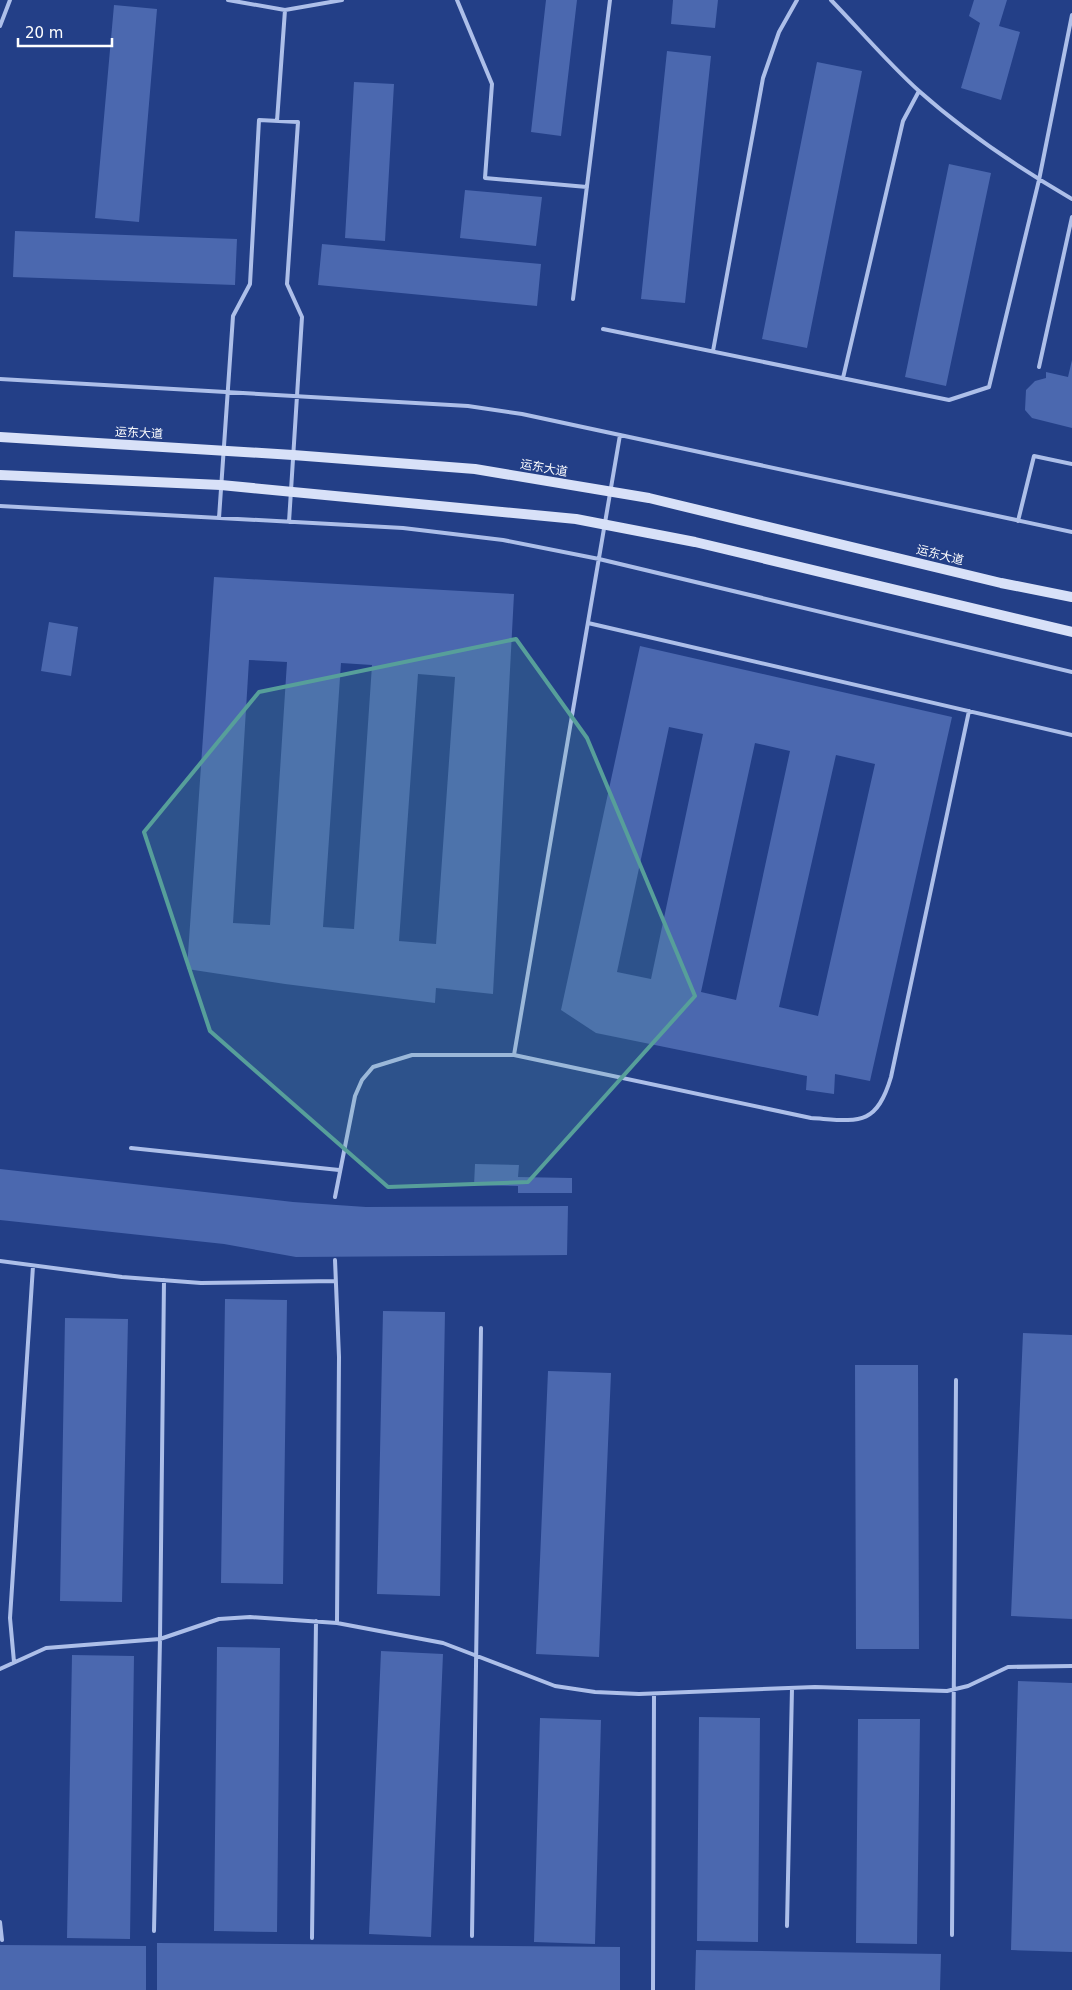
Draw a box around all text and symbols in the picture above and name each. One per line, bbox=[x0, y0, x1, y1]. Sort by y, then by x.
scale bar bbox=[18, 15, 111, 47]
text: 20 m bbox=[25, 24, 63, 42]
street label: 运东大道 bbox=[115, 425, 163, 441]
street label: 运东大道 bbox=[519, 457, 569, 479]
street label: 运东大道 bbox=[915, 542, 965, 568]

